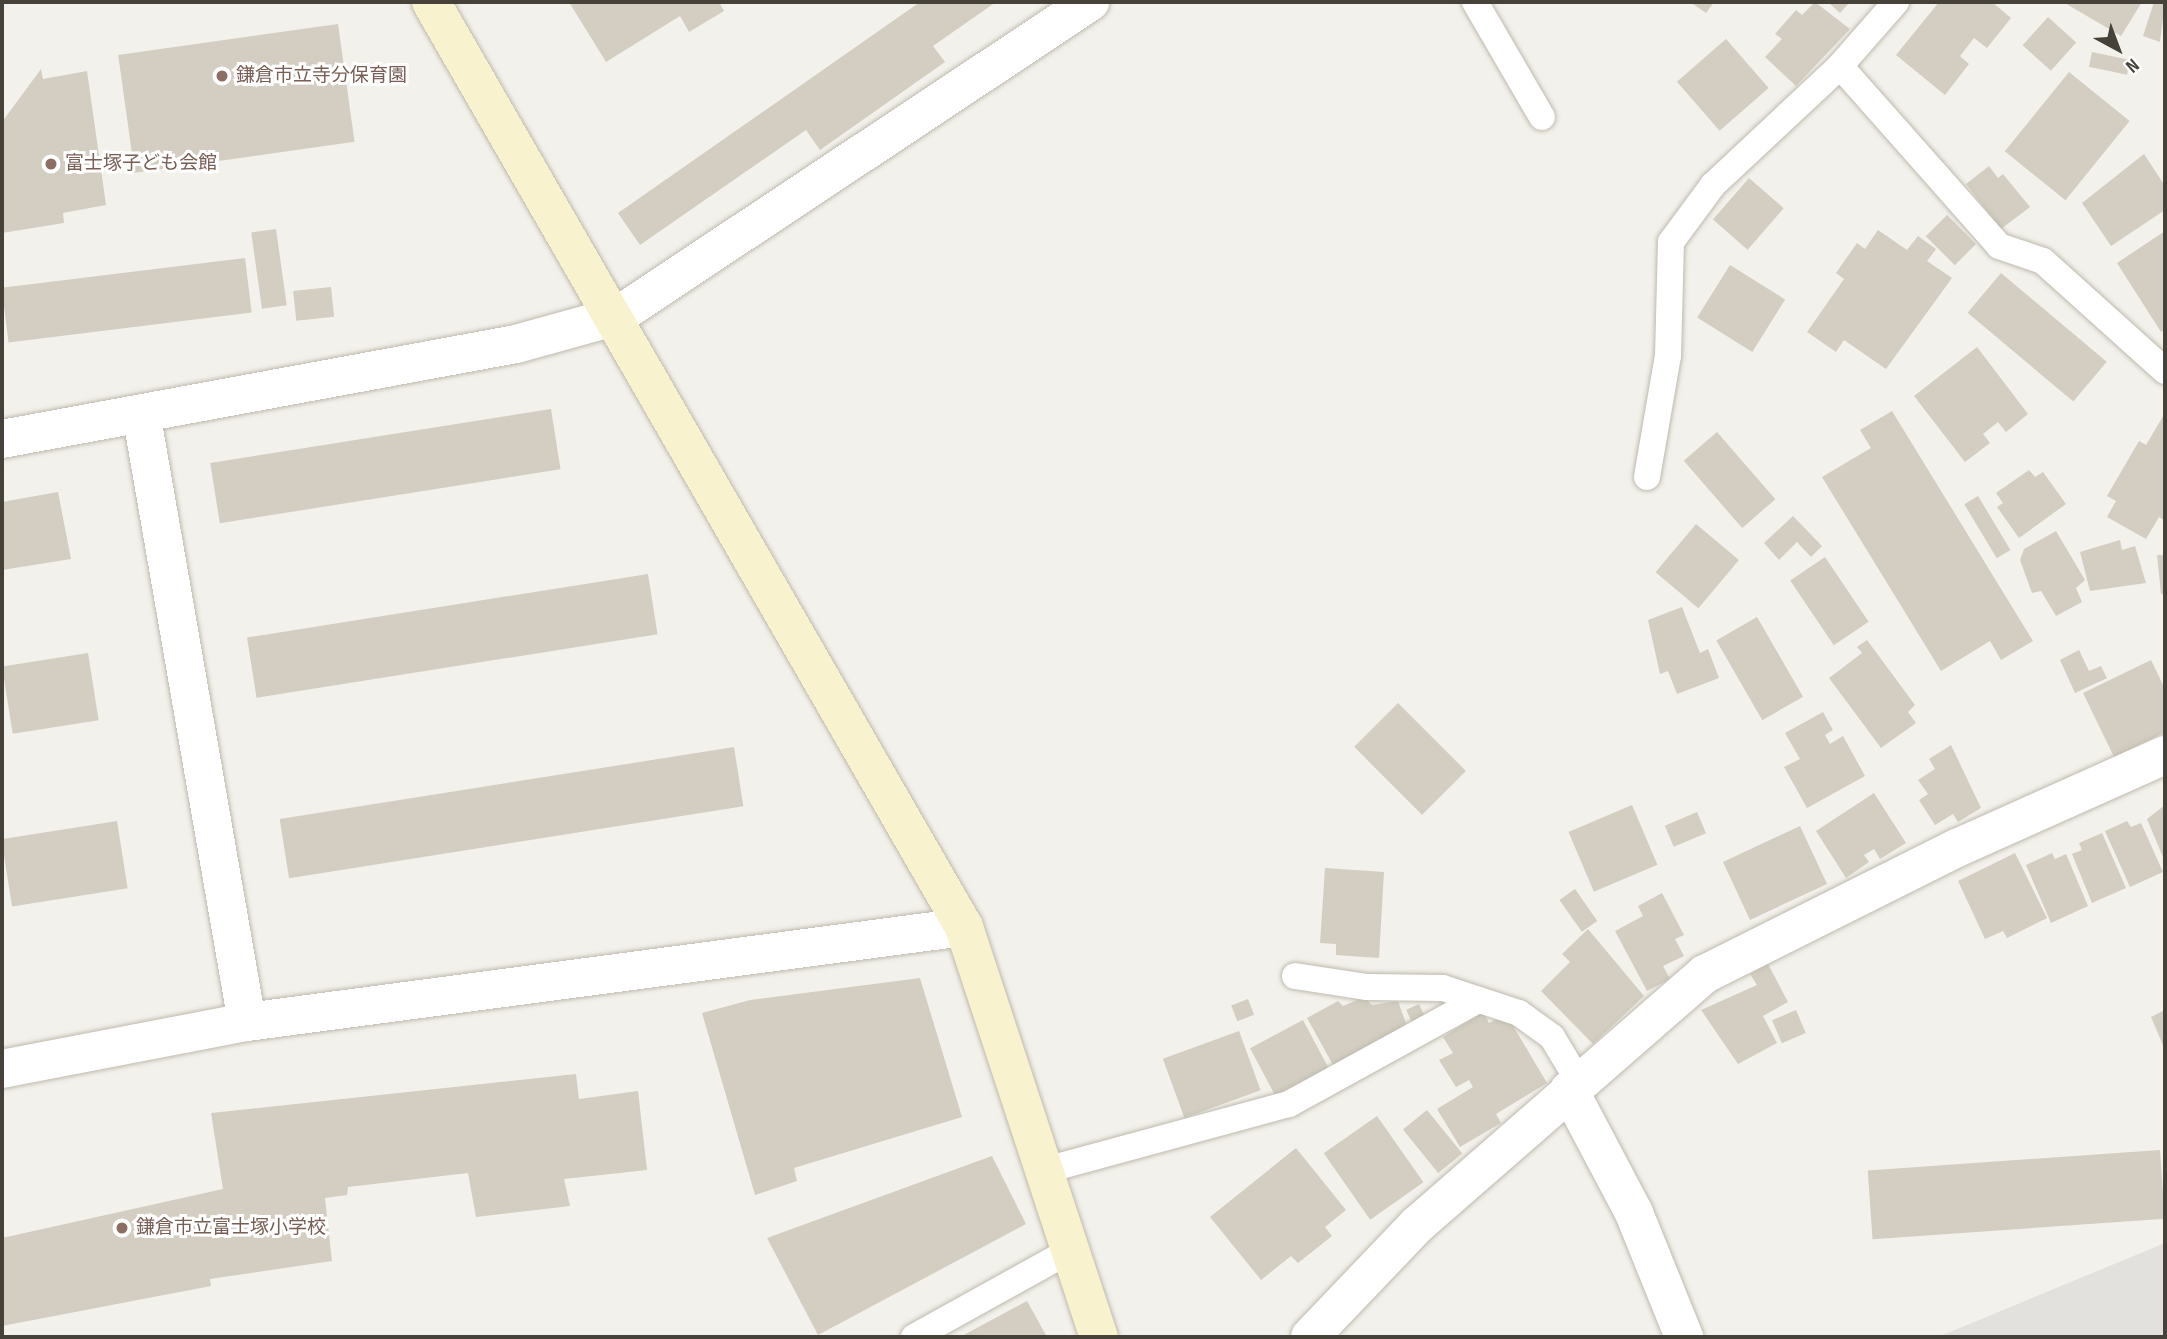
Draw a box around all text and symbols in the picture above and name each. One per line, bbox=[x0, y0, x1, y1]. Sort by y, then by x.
north arrow bbox=[2083, 14, 2153, 84]
text: N bbox=[2121, 53, 2143, 77]
place label: 鎌倉市立寺分保育園 bbox=[236, 65, 407, 87]
marker: 鎌倉市立寺分保育園 bbox=[214, 68, 230, 84]
place label: 富士塚子ども会館 bbox=[65, 153, 217, 175]
marker: 富士塚子ども会館 bbox=[43, 156, 59, 172]
place label: 鎌倉市立富士塚小学校 bbox=[136, 1217, 326, 1239]
marker: 鎌倉市立富士塚小学校 bbox=[114, 1220, 130, 1236]

